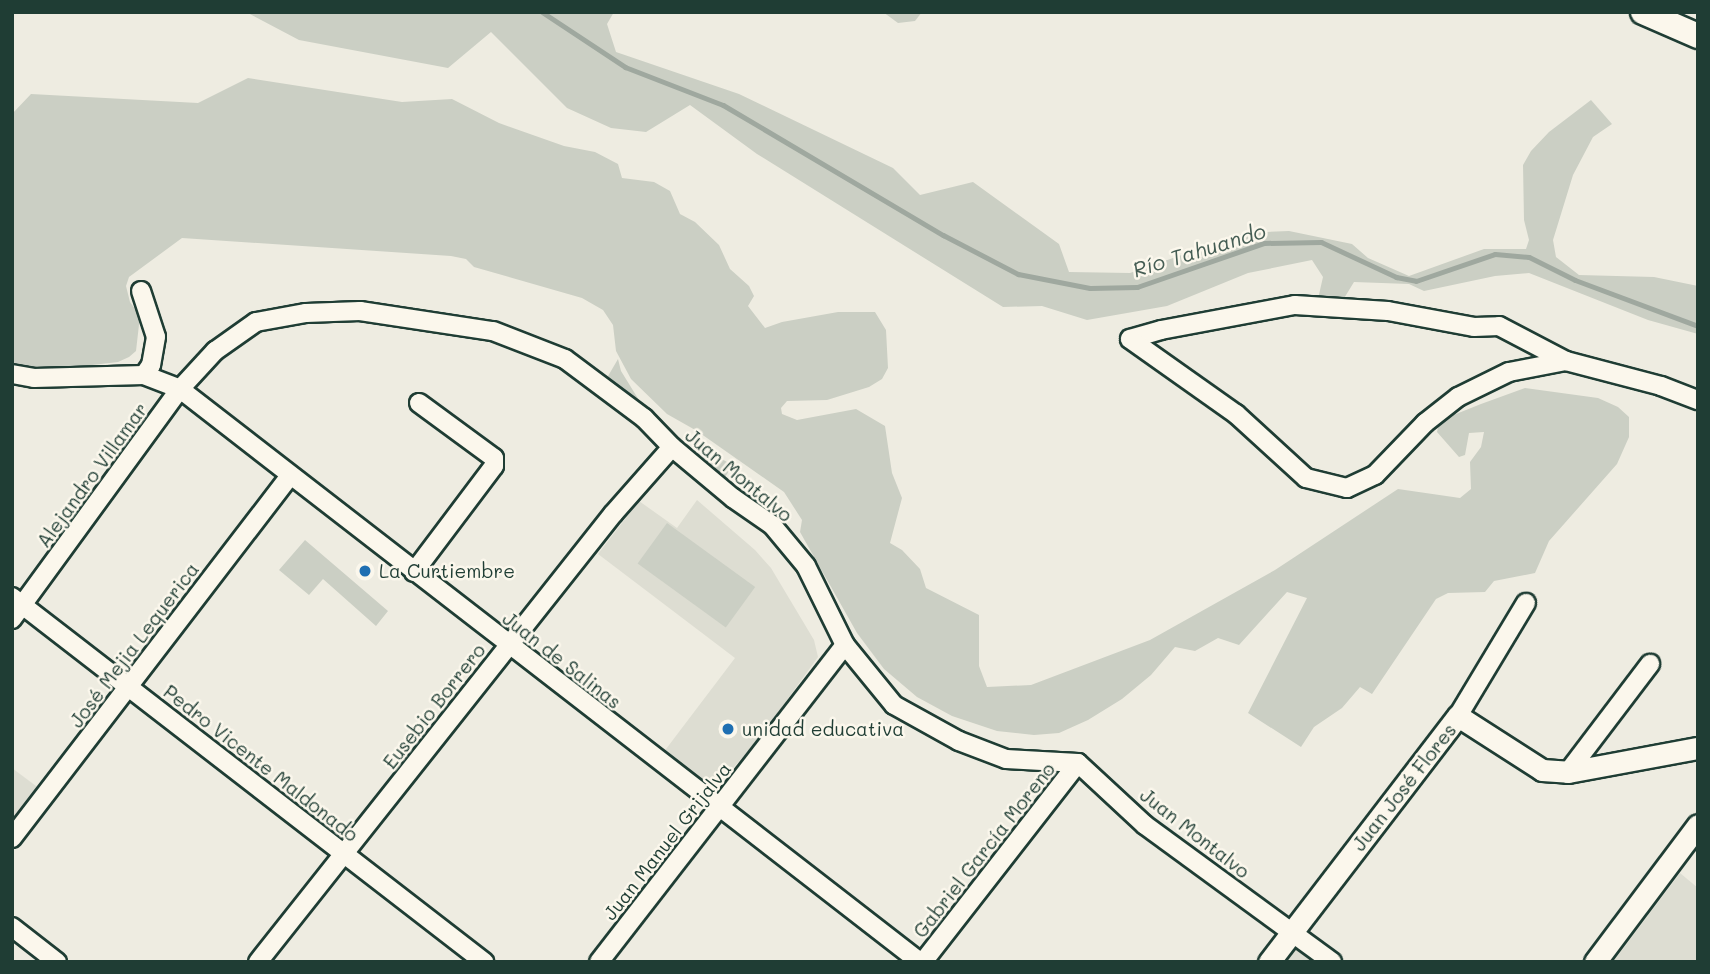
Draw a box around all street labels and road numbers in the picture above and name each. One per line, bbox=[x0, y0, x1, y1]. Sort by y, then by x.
street label: Alejandro Villamar bbox=[32, 398, 152, 552]
street label: Juan Montalvo bbox=[681, 424, 797, 526]
street label: José Mejia Lequerica bbox=[65, 558, 203, 732]
street label: Juan de Salinas bbox=[498, 607, 626, 713]
street label: Eusebio Borrero bbox=[378, 639, 490, 773]
street label: Pedro Vicente Maldonado bbox=[159, 680, 363, 846]
street label: Juan José Flores bbox=[1347, 719, 1461, 855]
street label: Juan Manuel Grijalva bbox=[598, 758, 736, 924]
street label: Gabriel García Moreno bbox=[909, 758, 1059, 942]
street label: Juan Montalvo bbox=[1136, 783, 1254, 883]

